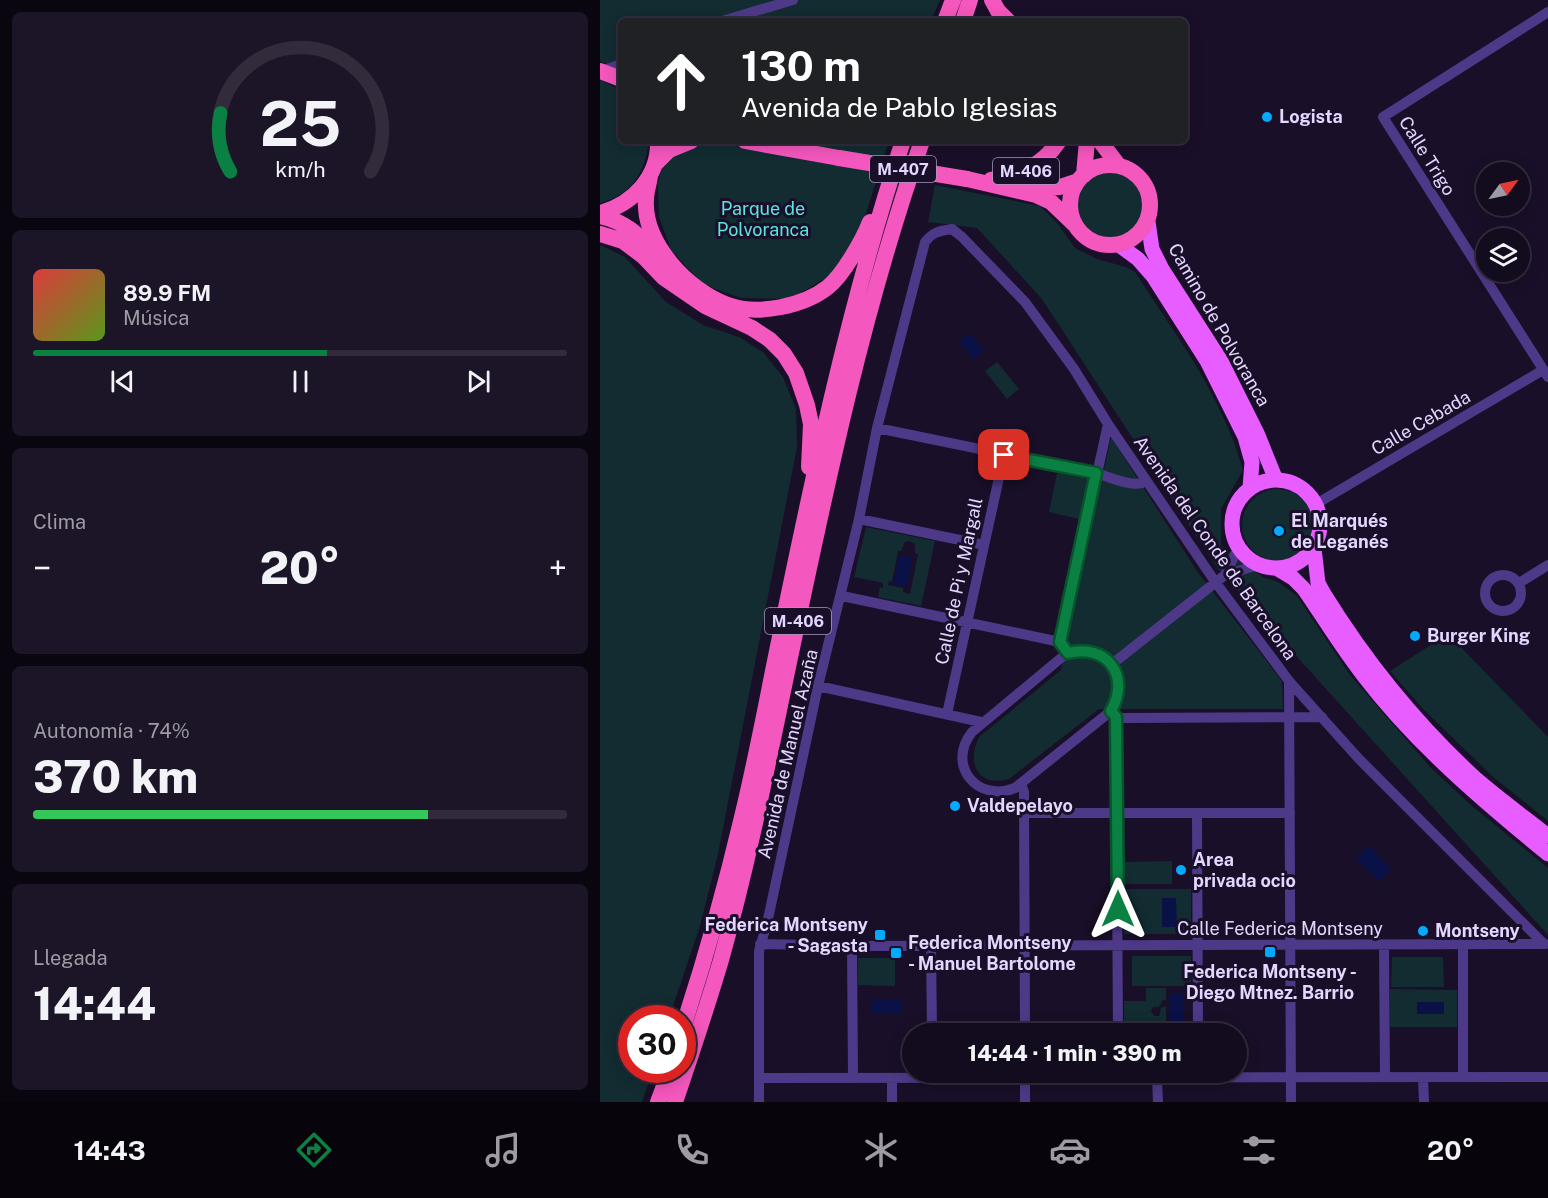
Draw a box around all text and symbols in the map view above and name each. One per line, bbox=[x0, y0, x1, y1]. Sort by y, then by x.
text: 130 m bbox=[741, 41, 861, 90]
icon: ahead bbox=[642, 42, 720, 120]
text: 25 bbox=[259, 87, 341, 160]
text: Avenida de Pablo Iglesias bbox=[741, 91, 1057, 123]
place label: Logista bbox=[1279, 106, 1343, 127]
marker: Logista bbox=[1260, 110, 1274, 124]
street label: Calle Trigo bbox=[1395, 112, 1460, 199]
road number: M-407 bbox=[870, 156, 936, 182]
text: km/h bbox=[275, 157, 325, 182]
road number: M-406 bbox=[993, 158, 1059, 184]
north arrow bbox=[1476, 162, 1530, 216]
map controls bbox=[1476, 162, 1530, 282]
park label: Parque de Polvoranca bbox=[717, 198, 809, 240]
button: layers bbox=[1476, 228, 1530, 282]
street label: Camino de Polvoranca bbox=[1164, 240, 1275, 410]
text: 89.9 FM bbox=[123, 280, 211, 306]
text: Música bbox=[123, 306, 189, 330]
icon: previous bbox=[106, 365, 139, 398]
icon: pause bbox=[284, 365, 317, 398]
icon: next bbox=[462, 365, 495, 398]
street label: Calle Cebada bbox=[1368, 386, 1474, 459]
pin bbox=[978, 429, 1029, 480]
street label: Avenida del Conde de Barcelona bbox=[1130, 432, 1301, 664]
icon: arrive bbox=[987, 438, 1020, 471]
street label: Calle de Pi y Margall bbox=[931, 496, 986, 666]
text: Clima bbox=[33, 510, 86, 534]
place label: El Marqués de Leganés bbox=[1291, 510, 1389, 552]
marker: El Marqués de Leganés bbox=[1272, 524, 1286, 538]
text: 20° bbox=[260, 541, 340, 594]
text: − bbox=[33, 549, 51, 587]
text: + bbox=[549, 549, 567, 587]
road number: M-406 bbox=[765, 608, 831, 634]
place label: Burger King bbox=[1427, 625, 1530, 646]
marker: Burger King bbox=[1408, 629, 1422, 643]
street label: Avenida de Manuel Azaña bbox=[753, 647, 822, 861]
text: Autonomía · 74% bbox=[33, 719, 190, 743]
text: 370 km bbox=[33, 750, 198, 803]
place label: Valdepelayo bbox=[967, 795, 1073, 816]
marker: Valdepelayo bbox=[948, 799, 962, 813]
place label: Area privada ocio bbox=[1193, 849, 1296, 891]
marker: Area privada ocio bbox=[1174, 863, 1188, 877]
position arrow bbox=[1086, 877, 1150, 941]
place label: Federica Montseny - Sagasta bbox=[705, 914, 868, 956]
street label: Calle Federica Montseny bbox=[1177, 918, 1383, 939]
place label: Montseny bbox=[1435, 920, 1520, 941]
marker: Montseny bbox=[1416, 924, 1430, 938]
marker: Federica Montseny - Sagasta bbox=[873, 928, 887, 942]
place label: Federica Montseny - Manuel Bartolome bbox=[908, 932, 1076, 974]
marker: Federica Montseny - Diego Mtnez. Barrio bbox=[1263, 945, 1277, 959]
text: Llegada bbox=[33, 946, 108, 970]
marker: Federica Montseny - Manuel Bartolome bbox=[889, 946, 903, 960]
place label: Federica Montseny - Diego Mtnez. Barrio bbox=[1183, 961, 1357, 1003]
text: 14:44 bbox=[33, 977, 156, 1030]
speed limit sign: 30 bbox=[618, 1005, 696, 1083]
text: 14:44 · 1 min · 390 m bbox=[967, 1040, 1182, 1066]
icon: directions bbox=[293, 1129, 335, 1171]
icon: music bbox=[482, 1129, 524, 1171]
icon: phone bbox=[671, 1129, 713, 1171]
icon: climate bbox=[860, 1129, 902, 1171]
icon: car bbox=[1049, 1129, 1091, 1171]
icon: filters bbox=[1238, 1129, 1280, 1171]
text: 14:43 bbox=[74, 1134, 146, 1166]
text: 20° bbox=[1427, 1134, 1474, 1166]

